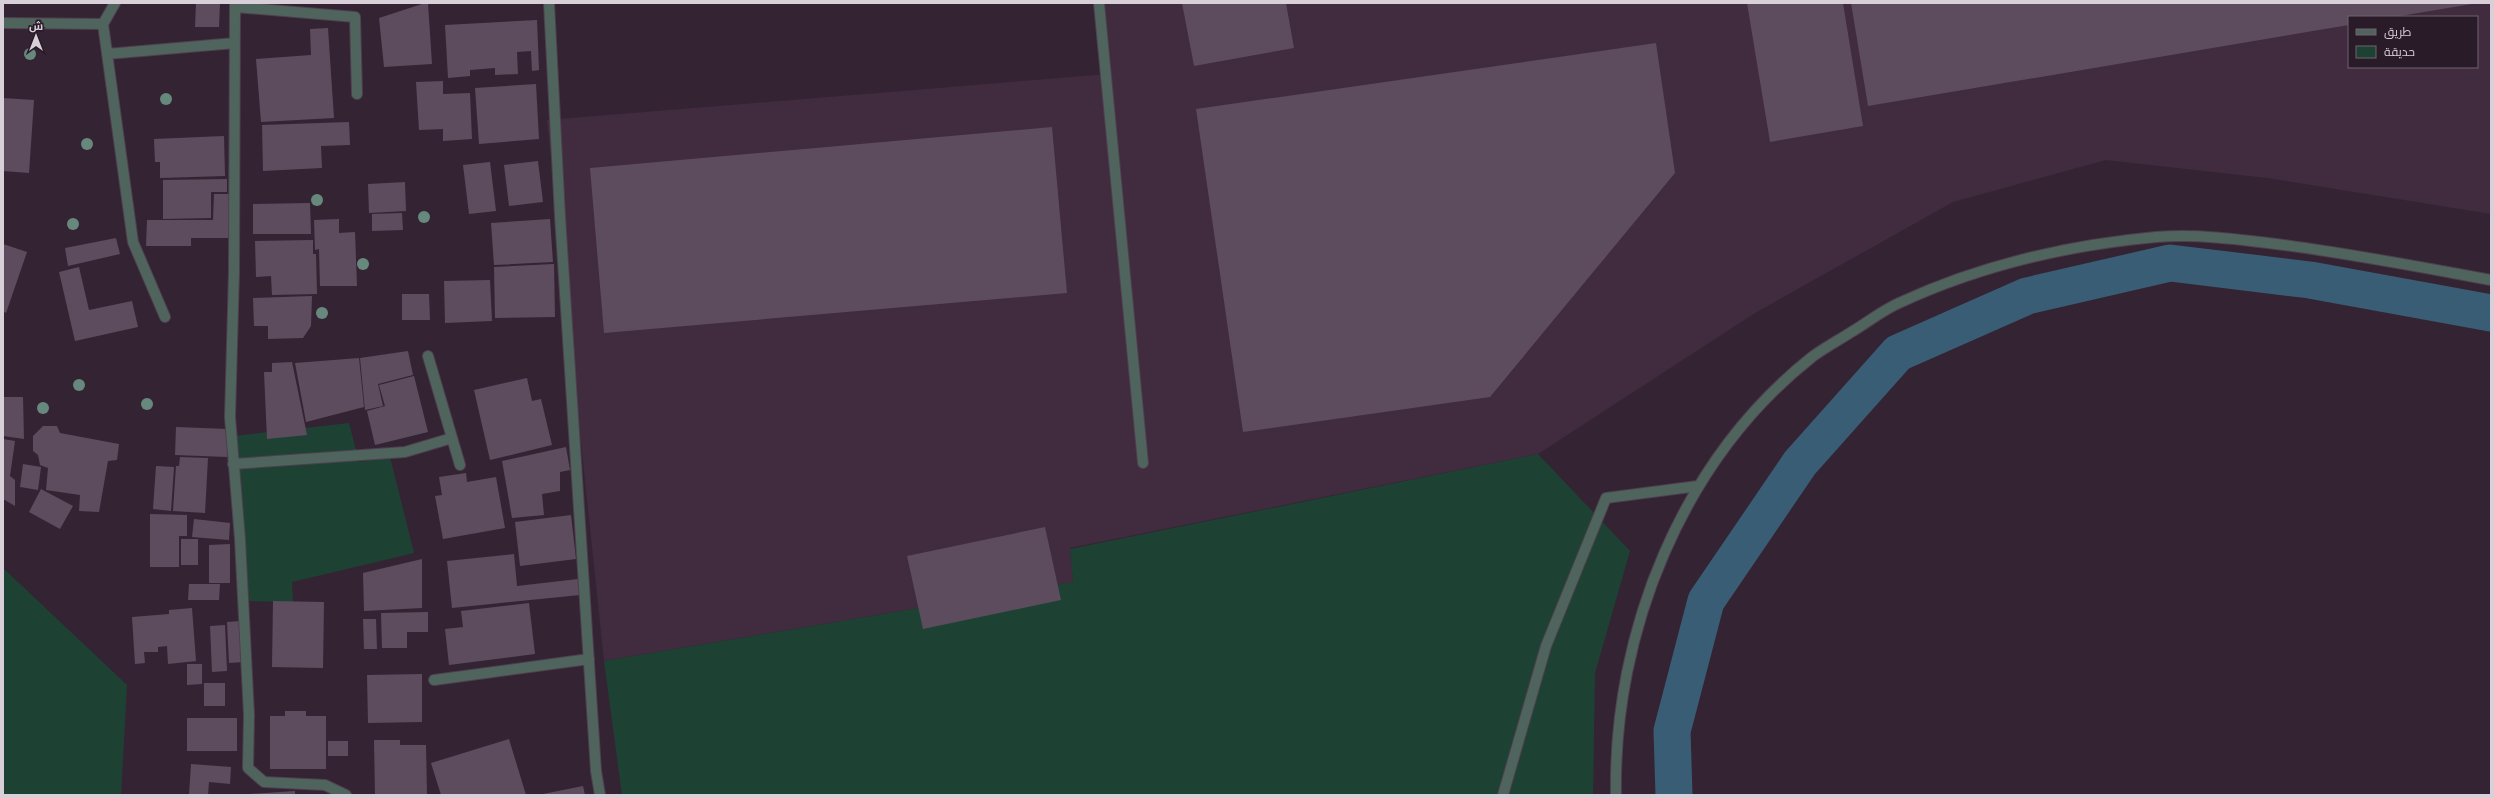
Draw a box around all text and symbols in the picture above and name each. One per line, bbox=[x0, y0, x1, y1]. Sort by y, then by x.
north arrow bbox=[16, 16, 56, 56]
legend bbox=[2348, 16, 2478, 68]
text: ش bbox=[29, 19, 43, 33]
text: طريق bbox=[2384, 24, 2412, 40]
text: حديقة bbox=[2384, 44, 2415, 60]

